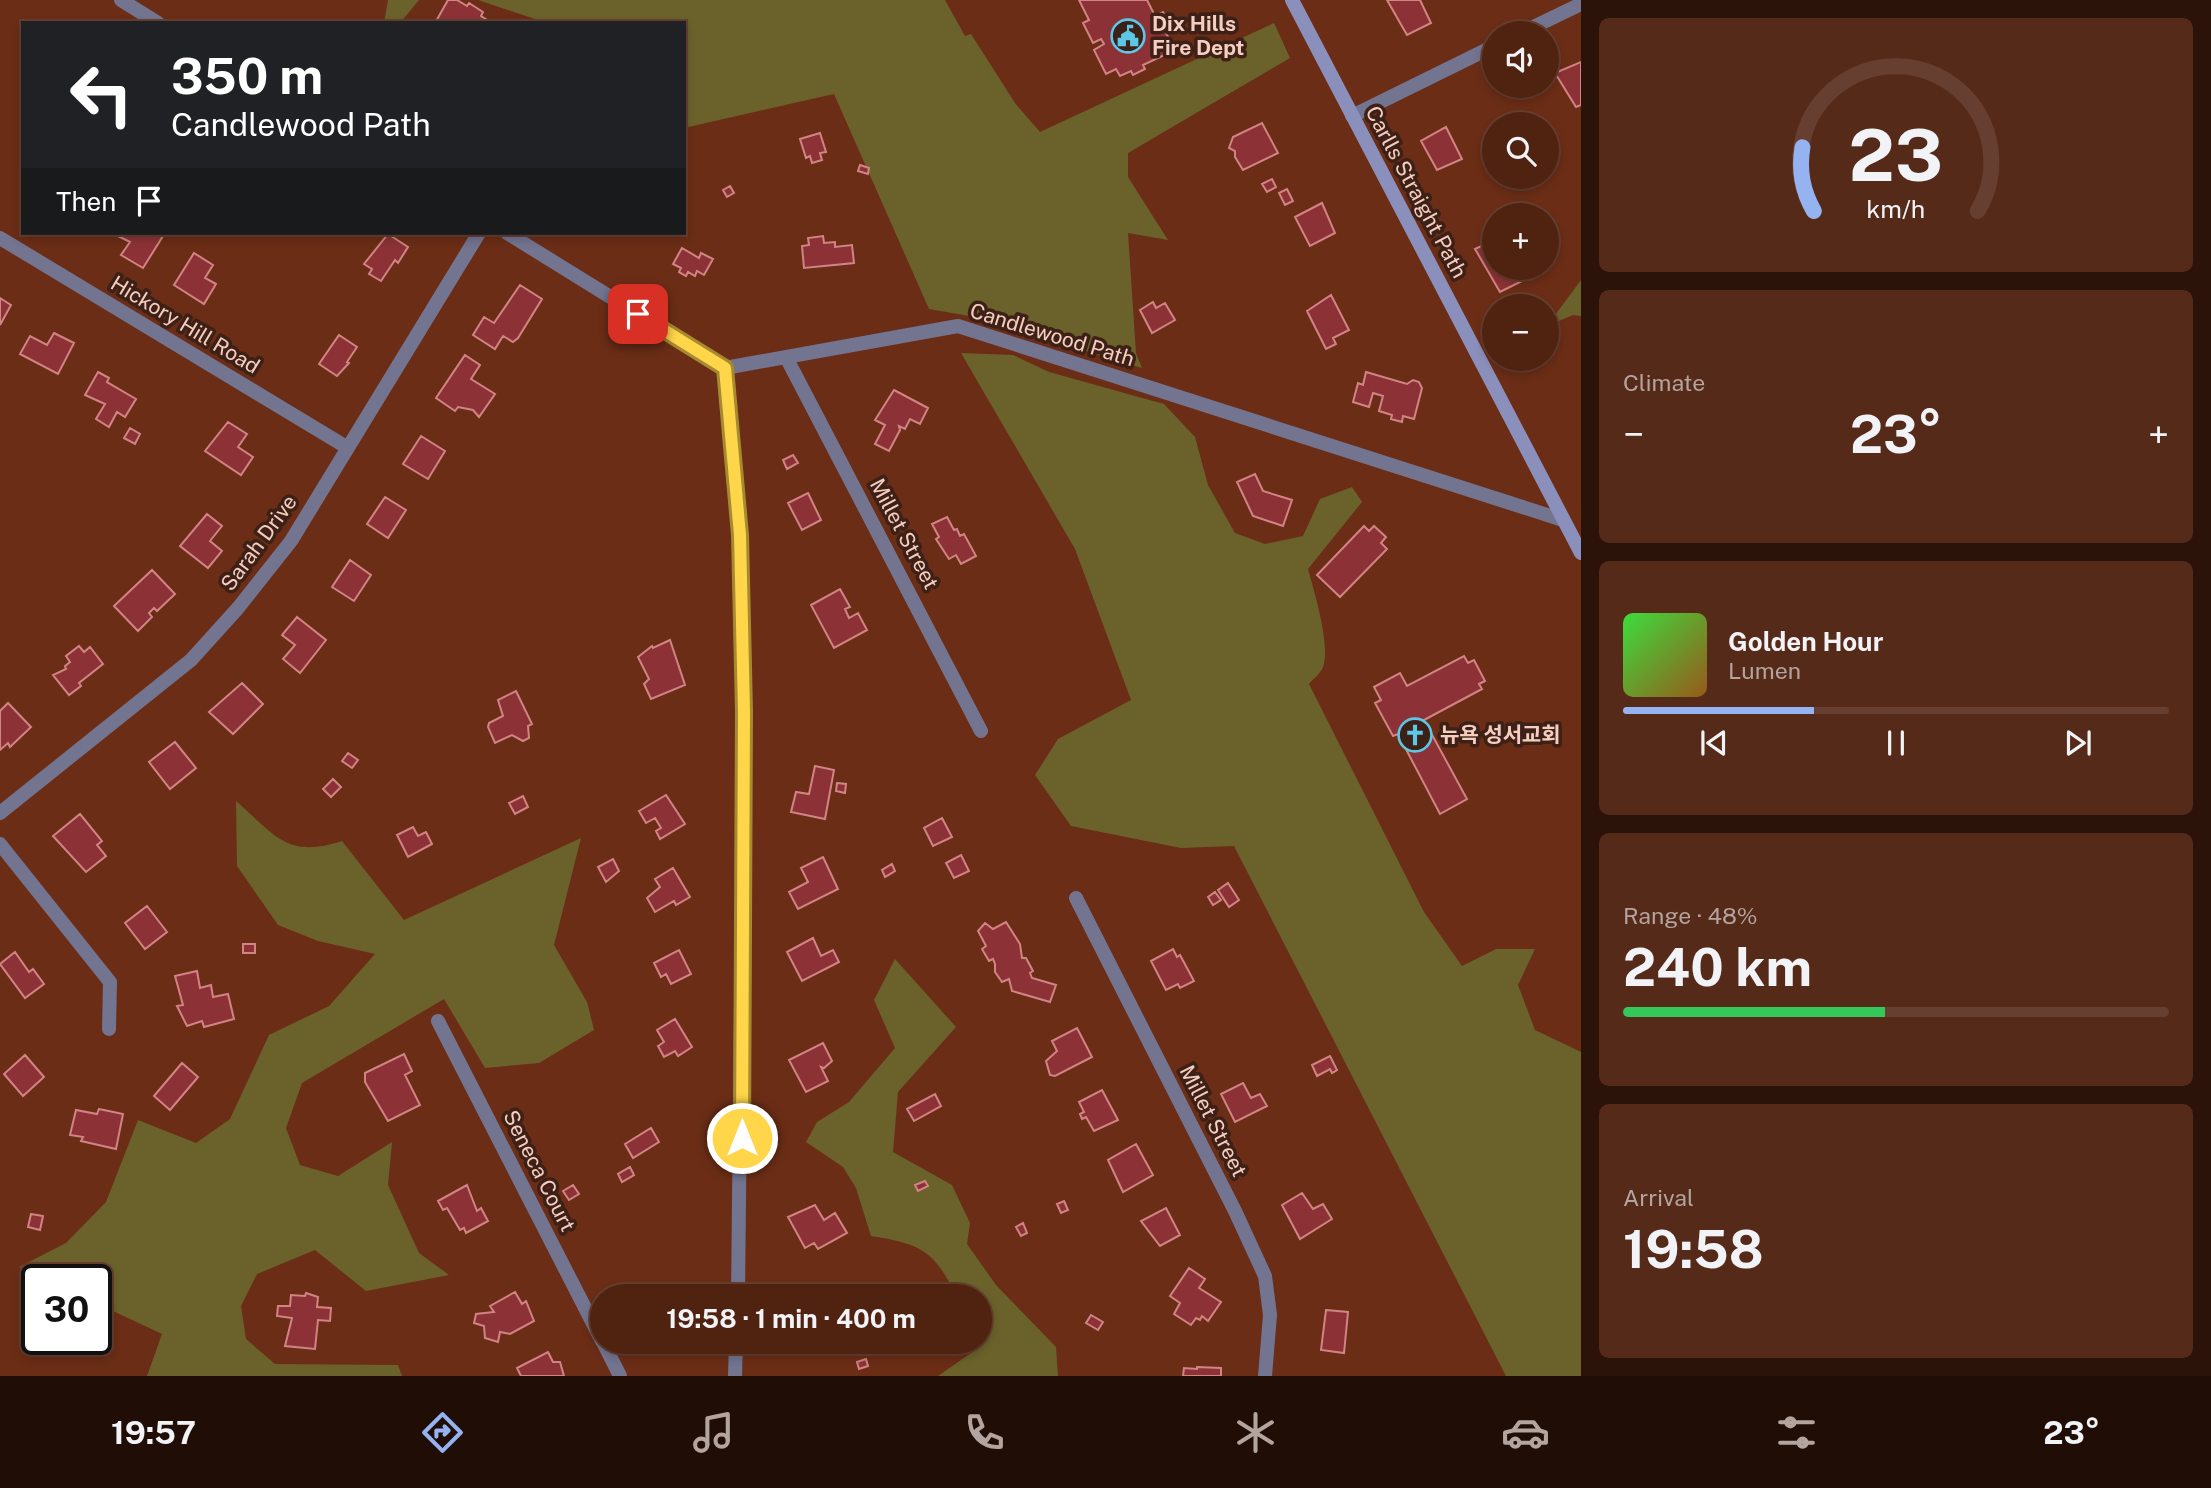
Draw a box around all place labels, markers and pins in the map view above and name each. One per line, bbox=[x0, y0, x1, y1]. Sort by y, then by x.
place label: Dix Hills Fire Dept bbox=[1152, 11, 1244, 60]
public building icon: Dix Hills Fire Dept bbox=[1109, 17, 1147, 55]
pin bbox=[608, 284, 668, 344]
church icon: 뉴욕 성서교회 bbox=[1396, 716, 1434, 754]
place label: 뉴욕 성서교회 bbox=[1440, 722, 1561, 747]

